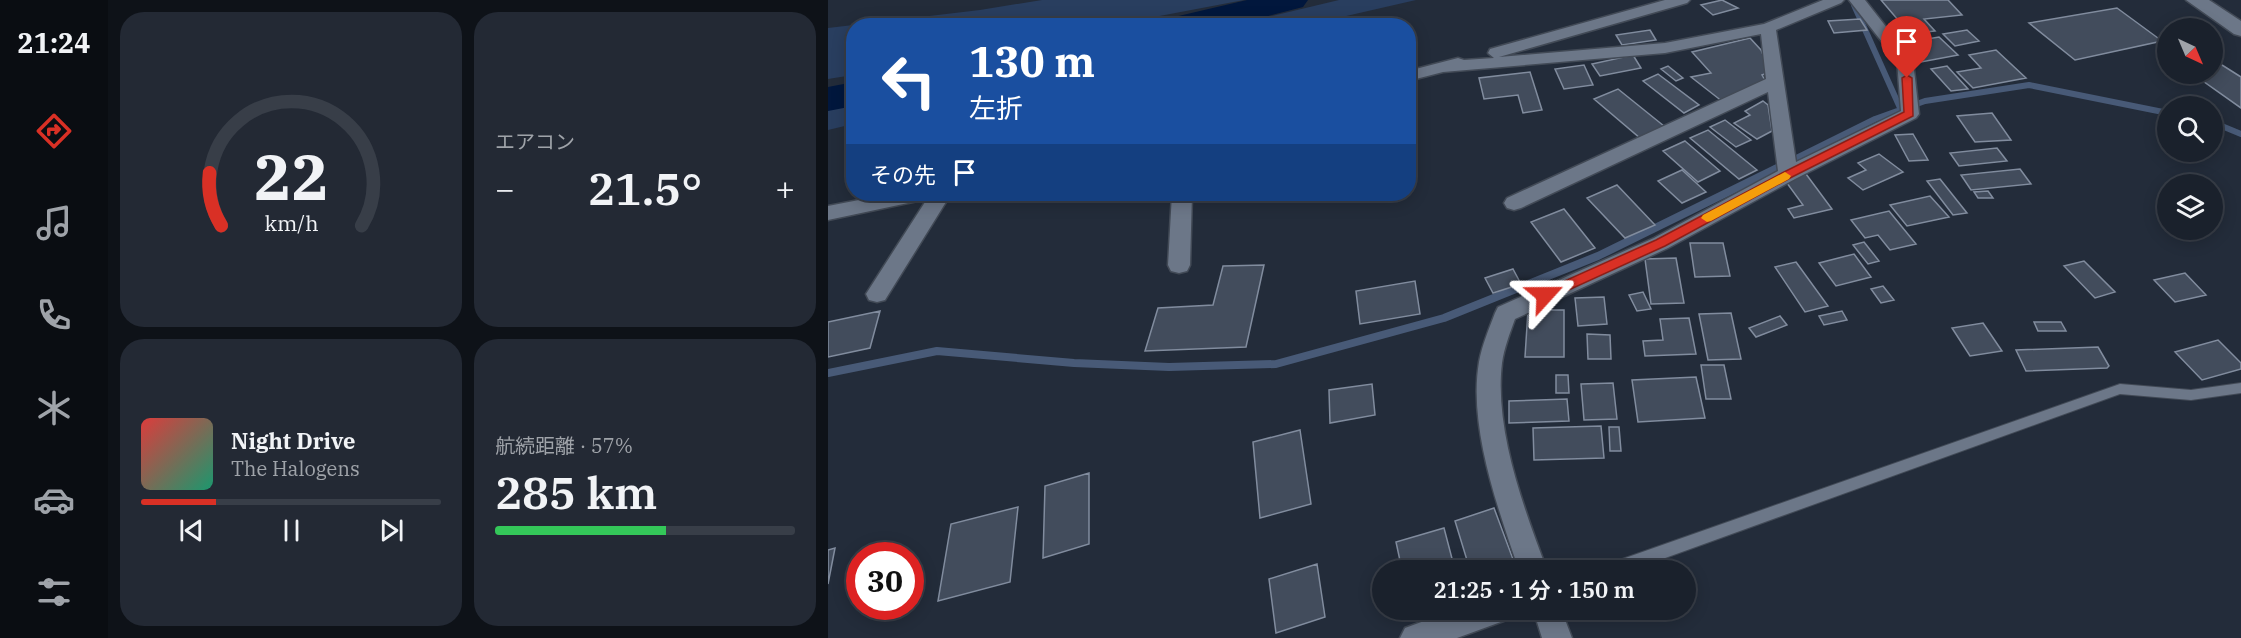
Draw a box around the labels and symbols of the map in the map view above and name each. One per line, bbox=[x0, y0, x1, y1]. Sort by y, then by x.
pin bbox=[1881, 16, 1932, 78]
north arrow bbox=[2157, 18, 2223, 84]
position arrow bbox=[1513, 263, 1577, 327]
speed limit sign: 30 bbox=[846, 542, 924, 620]

